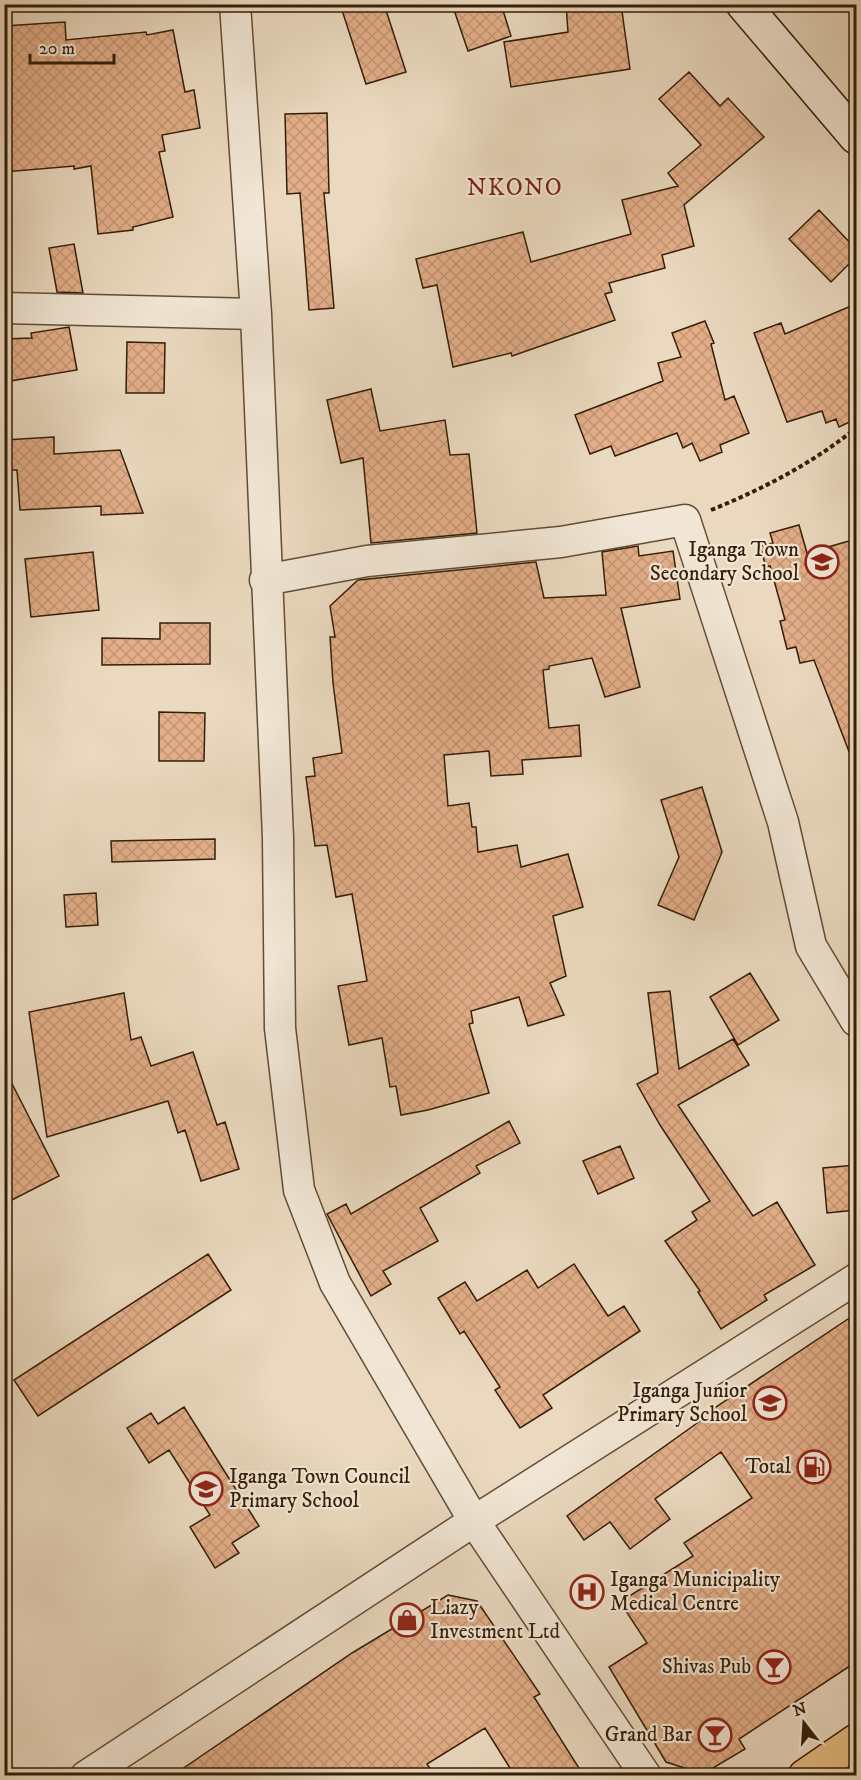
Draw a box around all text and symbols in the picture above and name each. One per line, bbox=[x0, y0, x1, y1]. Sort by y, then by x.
scale bar bbox=[30, 27, 114, 65]
text: 20 m bbox=[39, 38, 75, 60]
district label: NKONO bbox=[467, 173, 563, 203]
place label: Iganga Town Secondary School bbox=[650, 537, 800, 587]
school or university icon: Iganga Town Secondary School bbox=[804, 544, 840, 580]
place label: Iganga Junior Primary School bbox=[617, 1378, 748, 1428]
school or university icon: Iganga Junior Primary School bbox=[752, 1385, 788, 1421]
fuel station icon: Total bbox=[796, 1449, 832, 1485]
place label: Total bbox=[745, 1454, 792, 1480]
place label: Iganga Town Council Primary School bbox=[229, 1464, 411, 1514]
school or university icon: Iganga Town Council Primary School bbox=[188, 1471, 224, 1507]
place label: Iganga Municipality Medical Centre bbox=[610, 1567, 781, 1617]
hospital icon: Iganga Municipality Medical Centre bbox=[569, 1574, 605, 1610]
place label: Liazy Investment Ltd bbox=[430, 1595, 561, 1645]
shop icon: Liazy Investment Ltd bbox=[389, 1602, 425, 1638]
bar icon: Shivas Pub bbox=[756, 1649, 792, 1685]
place label: Shivas Pub bbox=[662, 1654, 751, 1680]
north arrow bbox=[774, 1693, 834, 1753]
text: N bbox=[791, 1698, 809, 1721]
bar icon: Grand Bar bbox=[697, 1717, 733, 1753]
place label: Grand Bar bbox=[605, 1722, 692, 1748]

